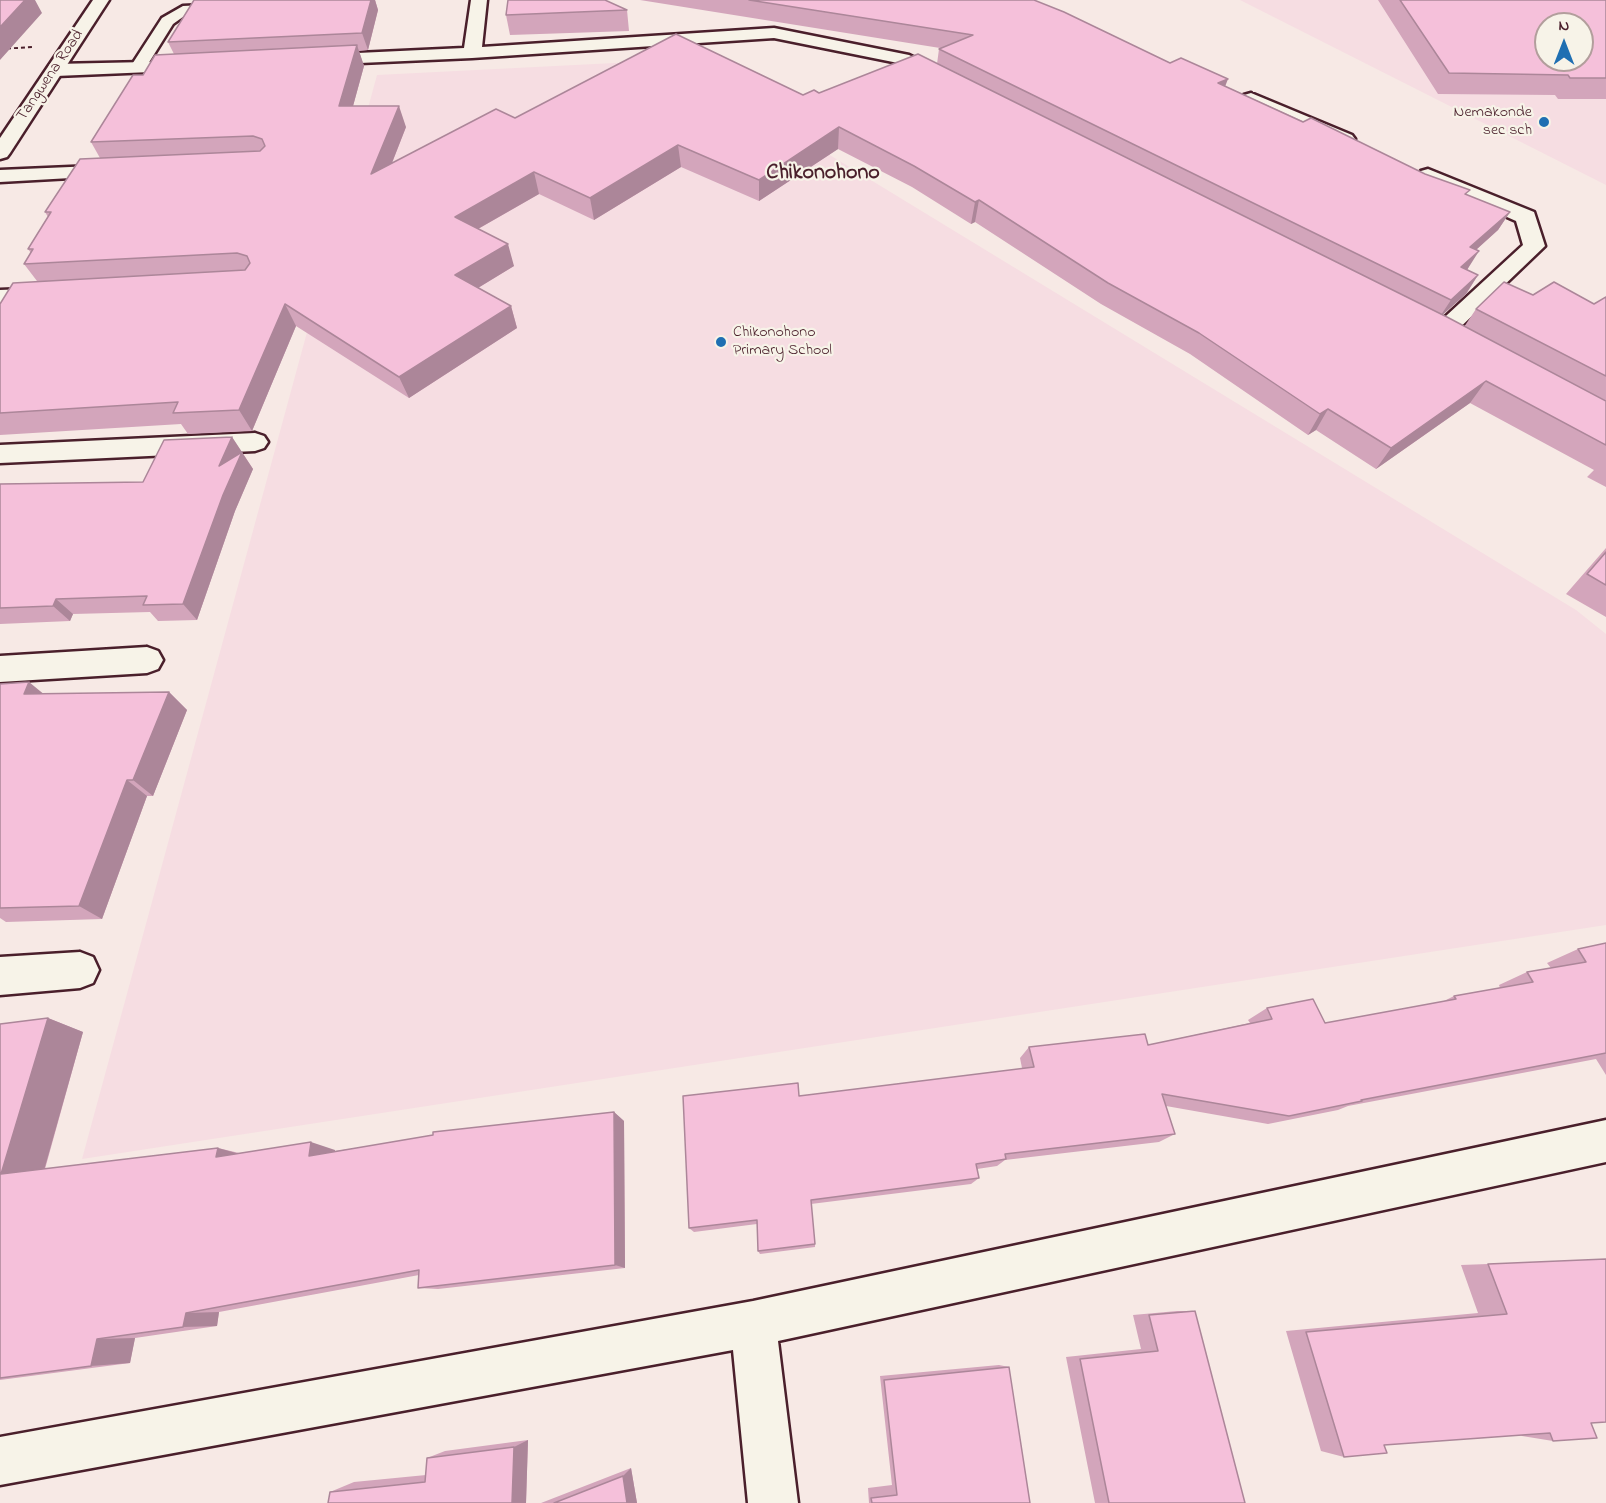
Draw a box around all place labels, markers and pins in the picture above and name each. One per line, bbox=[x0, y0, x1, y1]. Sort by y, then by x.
place label: Nemakonde sec sch bbox=[1454, 103, 1532, 141]
marker: Nemakonde sec sch bbox=[1537, 115, 1551, 129]
place label: Chikonohono Primary School bbox=[733, 323, 832, 361]
marker: Chikonohono Primary School bbox=[714, 335, 728, 349]

